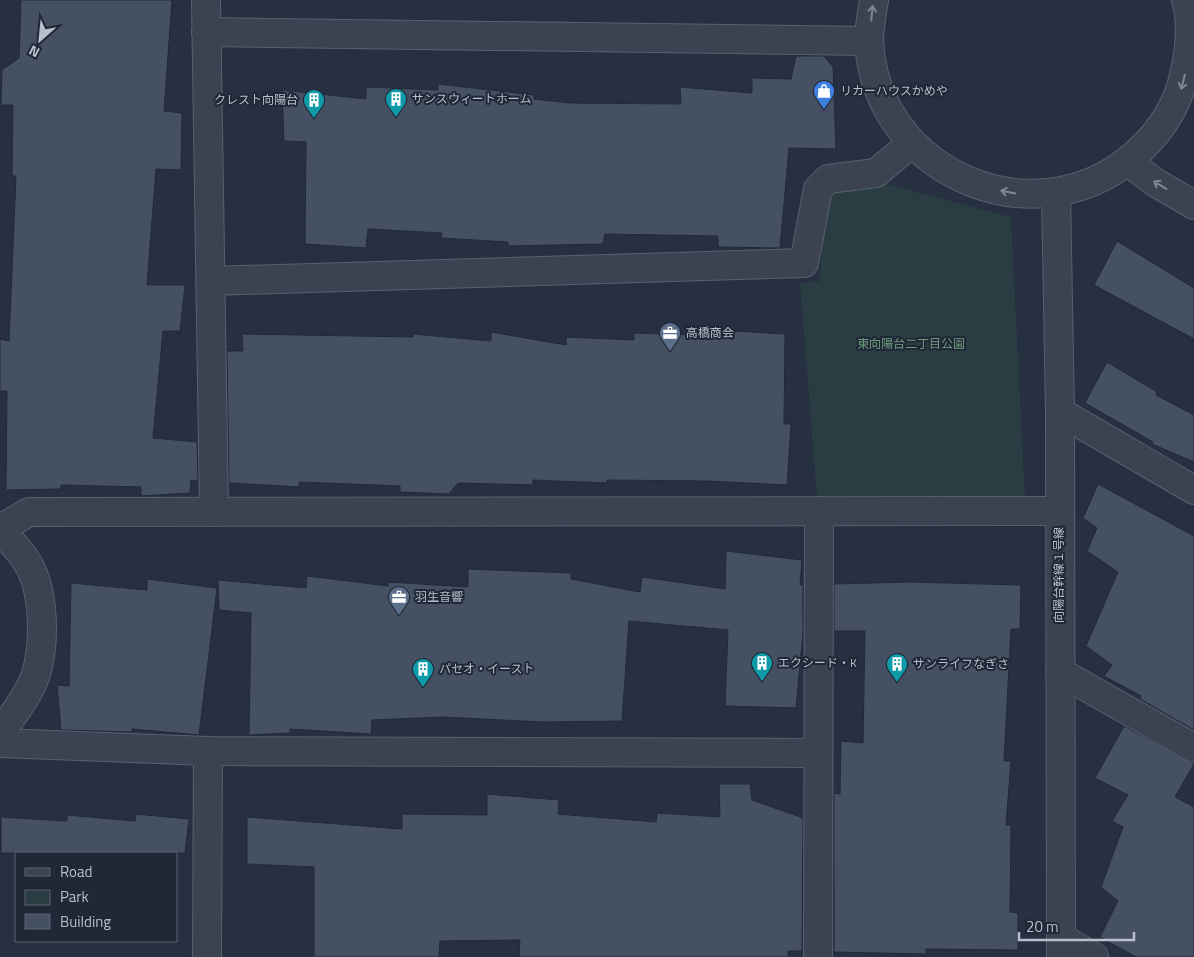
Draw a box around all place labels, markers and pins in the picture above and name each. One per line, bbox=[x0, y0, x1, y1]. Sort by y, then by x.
shop icon: リカーハウスかめや bbox=[812, 79, 836, 110]
place label: リカーハウスかめや bbox=[840, 81, 948, 100]
building icon: サンスウィートホーム bbox=[384, 87, 408, 118]
building icon: クレスト向陽台 bbox=[302, 88, 326, 119]
place label: サンスウィートホーム bbox=[412, 89, 531, 108]
place label: クレスト向陽台 bbox=[214, 90, 298, 109]
office icon: 高橋商会 bbox=[658, 321, 682, 352]
place label: 高橋商会 bbox=[686, 323, 734, 342]
office icon: 羽生音響 bbox=[387, 585, 411, 616]
place label: 羽生音響 bbox=[415, 587, 463, 606]
building icon: エクシード・K bbox=[750, 651, 774, 682]
building icon: サンライフなぎさ bbox=[885, 652, 909, 683]
place label: エクシード・K bbox=[778, 653, 857, 672]
place label: サンライフなぎさ bbox=[913, 654, 1009, 673]
building icon: パセオ・イースト bbox=[411, 657, 435, 688]
place label: パセオ・イースト bbox=[439, 659, 534, 678]

